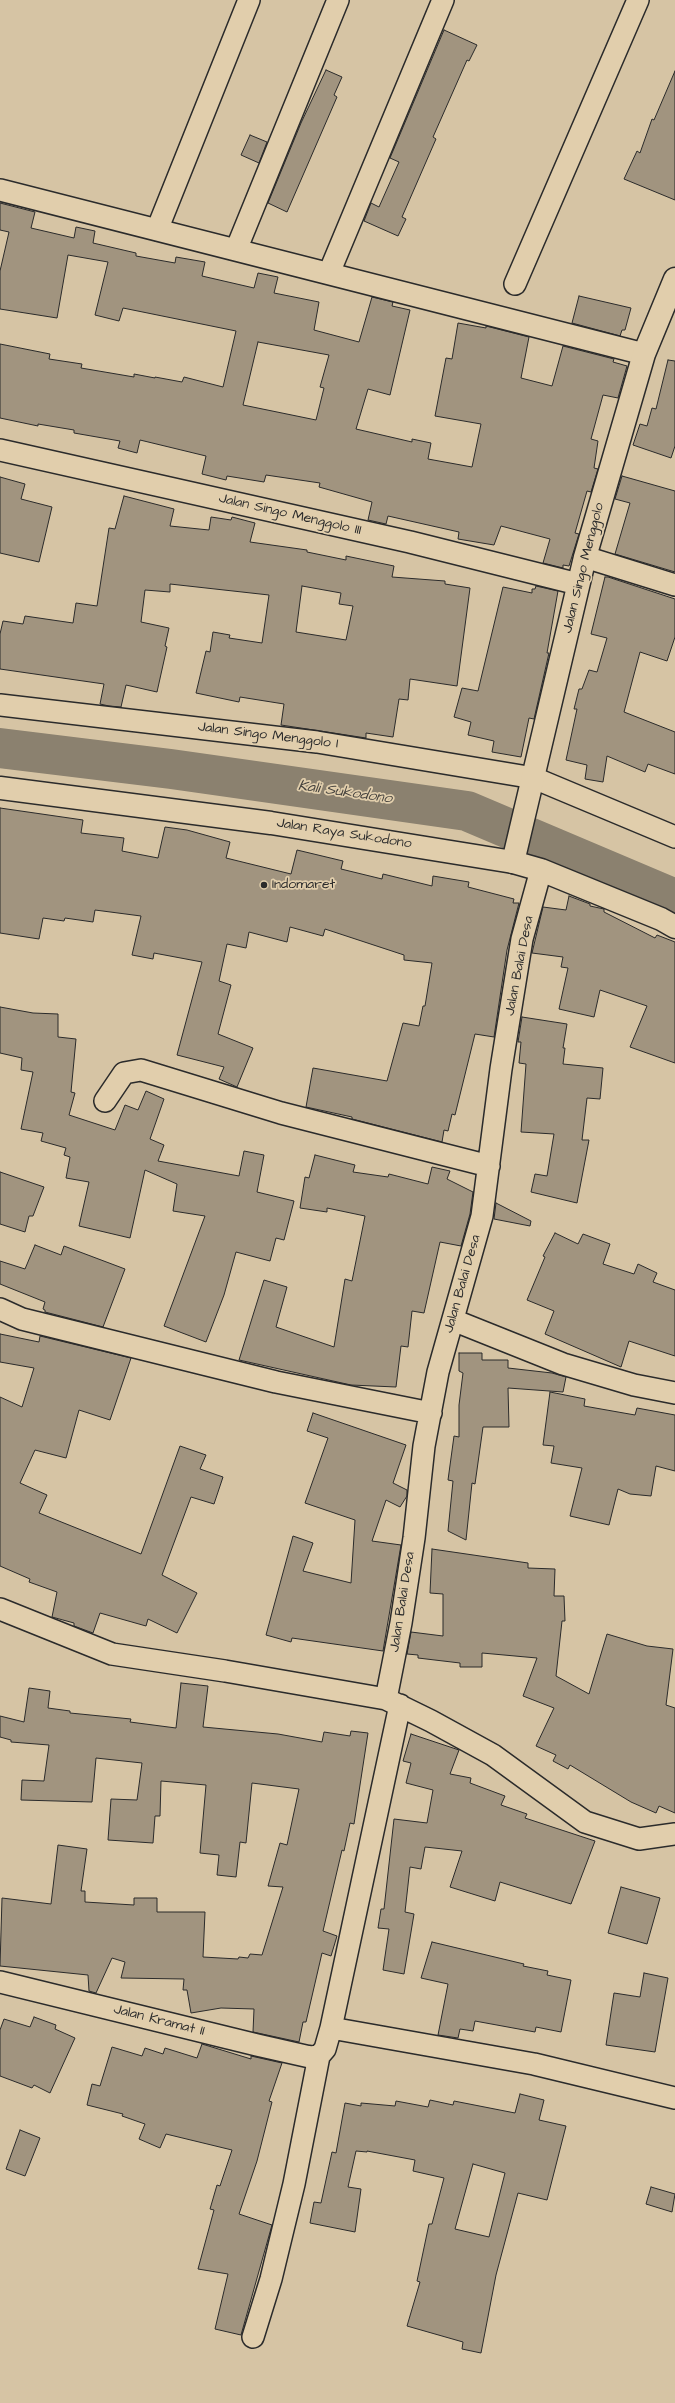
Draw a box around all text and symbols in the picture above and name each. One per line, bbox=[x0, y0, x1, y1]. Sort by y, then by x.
street label: Jalan Singo Menggolo III bbox=[217, 490, 363, 540]
street label: Jalan Singo Menggolo bbox=[560, 501, 608, 635]
street label: Jalan Singo Menggolo I bbox=[197, 719, 339, 753]
water label: Kali Sukodono bbox=[297, 778, 393, 808]
street label: Jalan Raya Sukodono bbox=[275, 815, 413, 853]
place label: Indomaret bbox=[272, 877, 335, 893]
marker: Indomaret bbox=[259, 880, 269, 890]
street label: Jalan Balai Desa bbox=[502, 915, 538, 1017]
street label: Jalan Balai Desa bbox=[441, 1233, 485, 1335]
street label: Jalan Balai Desa bbox=[387, 1551, 419, 1653]
street label: Jalan Kramat II bbox=[112, 2002, 206, 2040]

